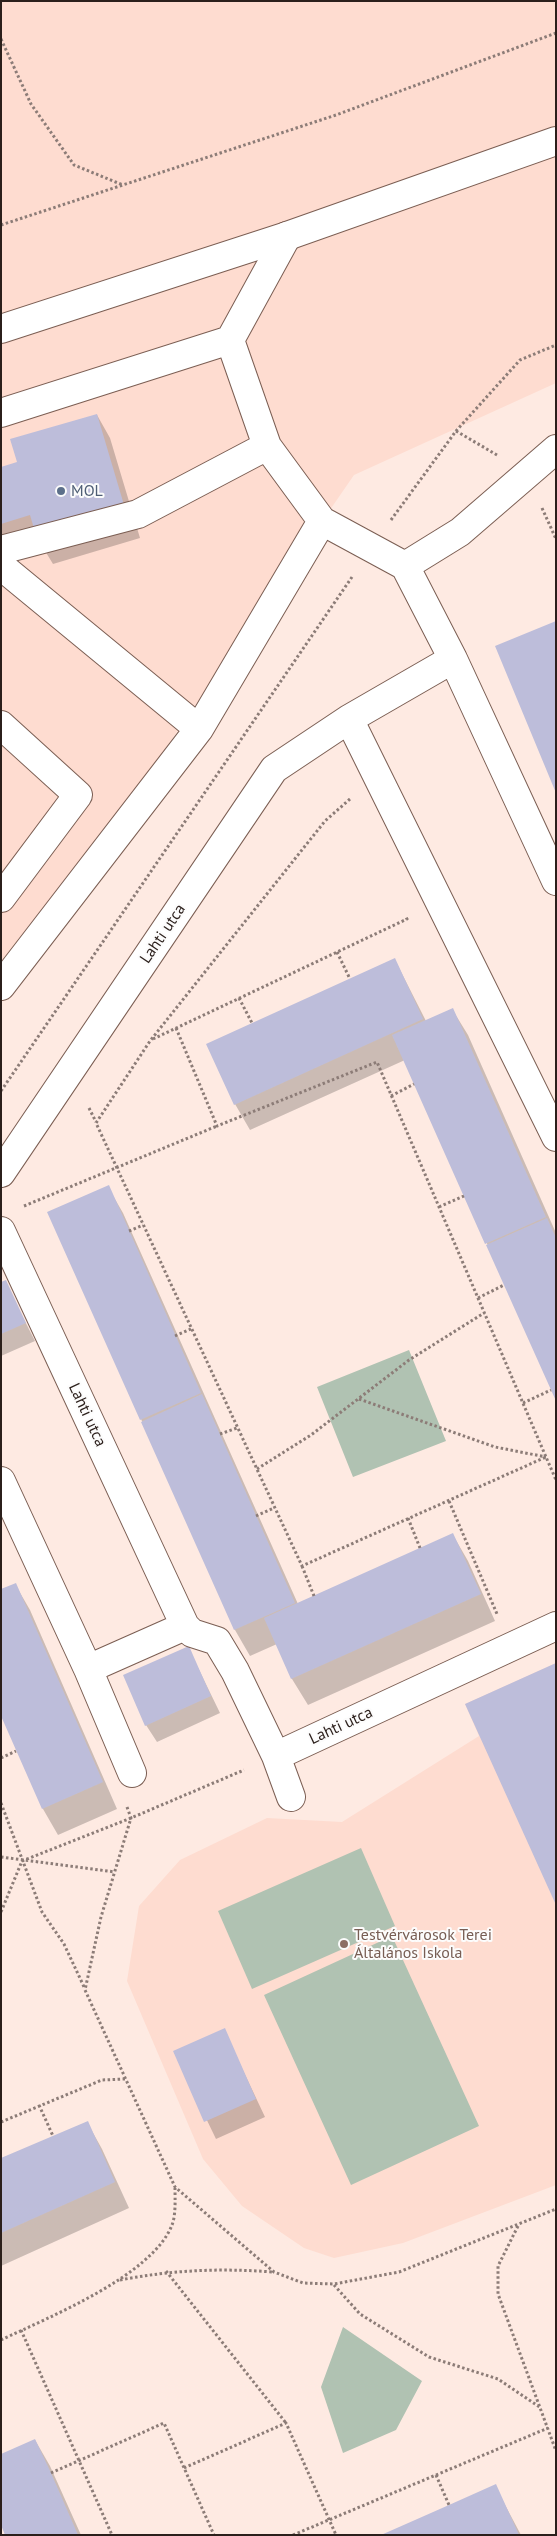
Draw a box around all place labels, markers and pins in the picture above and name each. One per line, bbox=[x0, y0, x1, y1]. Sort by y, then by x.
place label: MOL bbox=[71, 481, 103, 501]
marker: MOL bbox=[55, 485, 67, 497]
place label: Testvérvárosok Terei Általános Iskola bbox=[354, 1925, 492, 1963]
marker: Testvérvárosok Terei Általános Iskola bbox=[338, 1938, 350, 1950]

